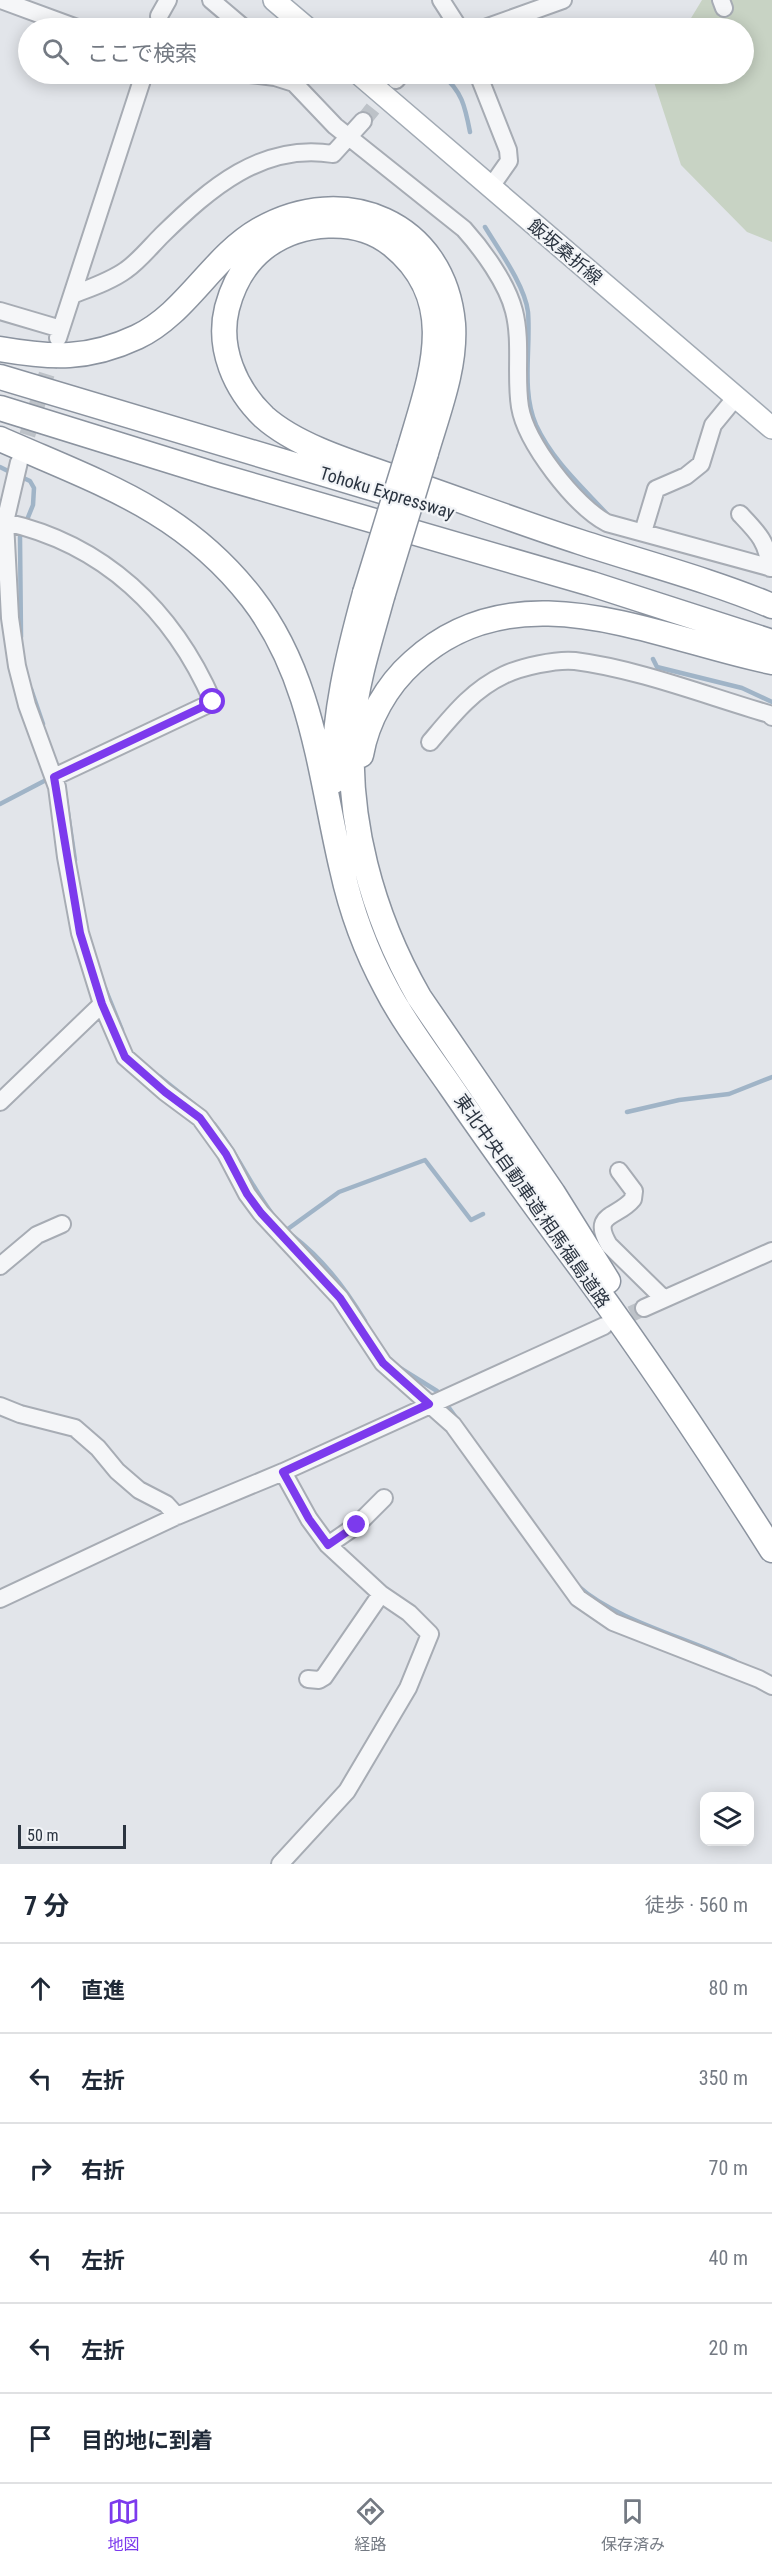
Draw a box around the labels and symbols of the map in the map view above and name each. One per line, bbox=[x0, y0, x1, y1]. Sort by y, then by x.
street label: 飯坂桑折線 bbox=[524, 215, 607, 289]
street label: Tohoku Expressway bbox=[317, 462, 458, 523]
route start bbox=[199, 688, 225, 714]
street label: 東北中央自動車道;相馬福島道路 bbox=[450, 1090, 614, 1311]
route end bbox=[343, 1511, 369, 1537]
scale bar bbox=[18, 1822, 126, 1850]

